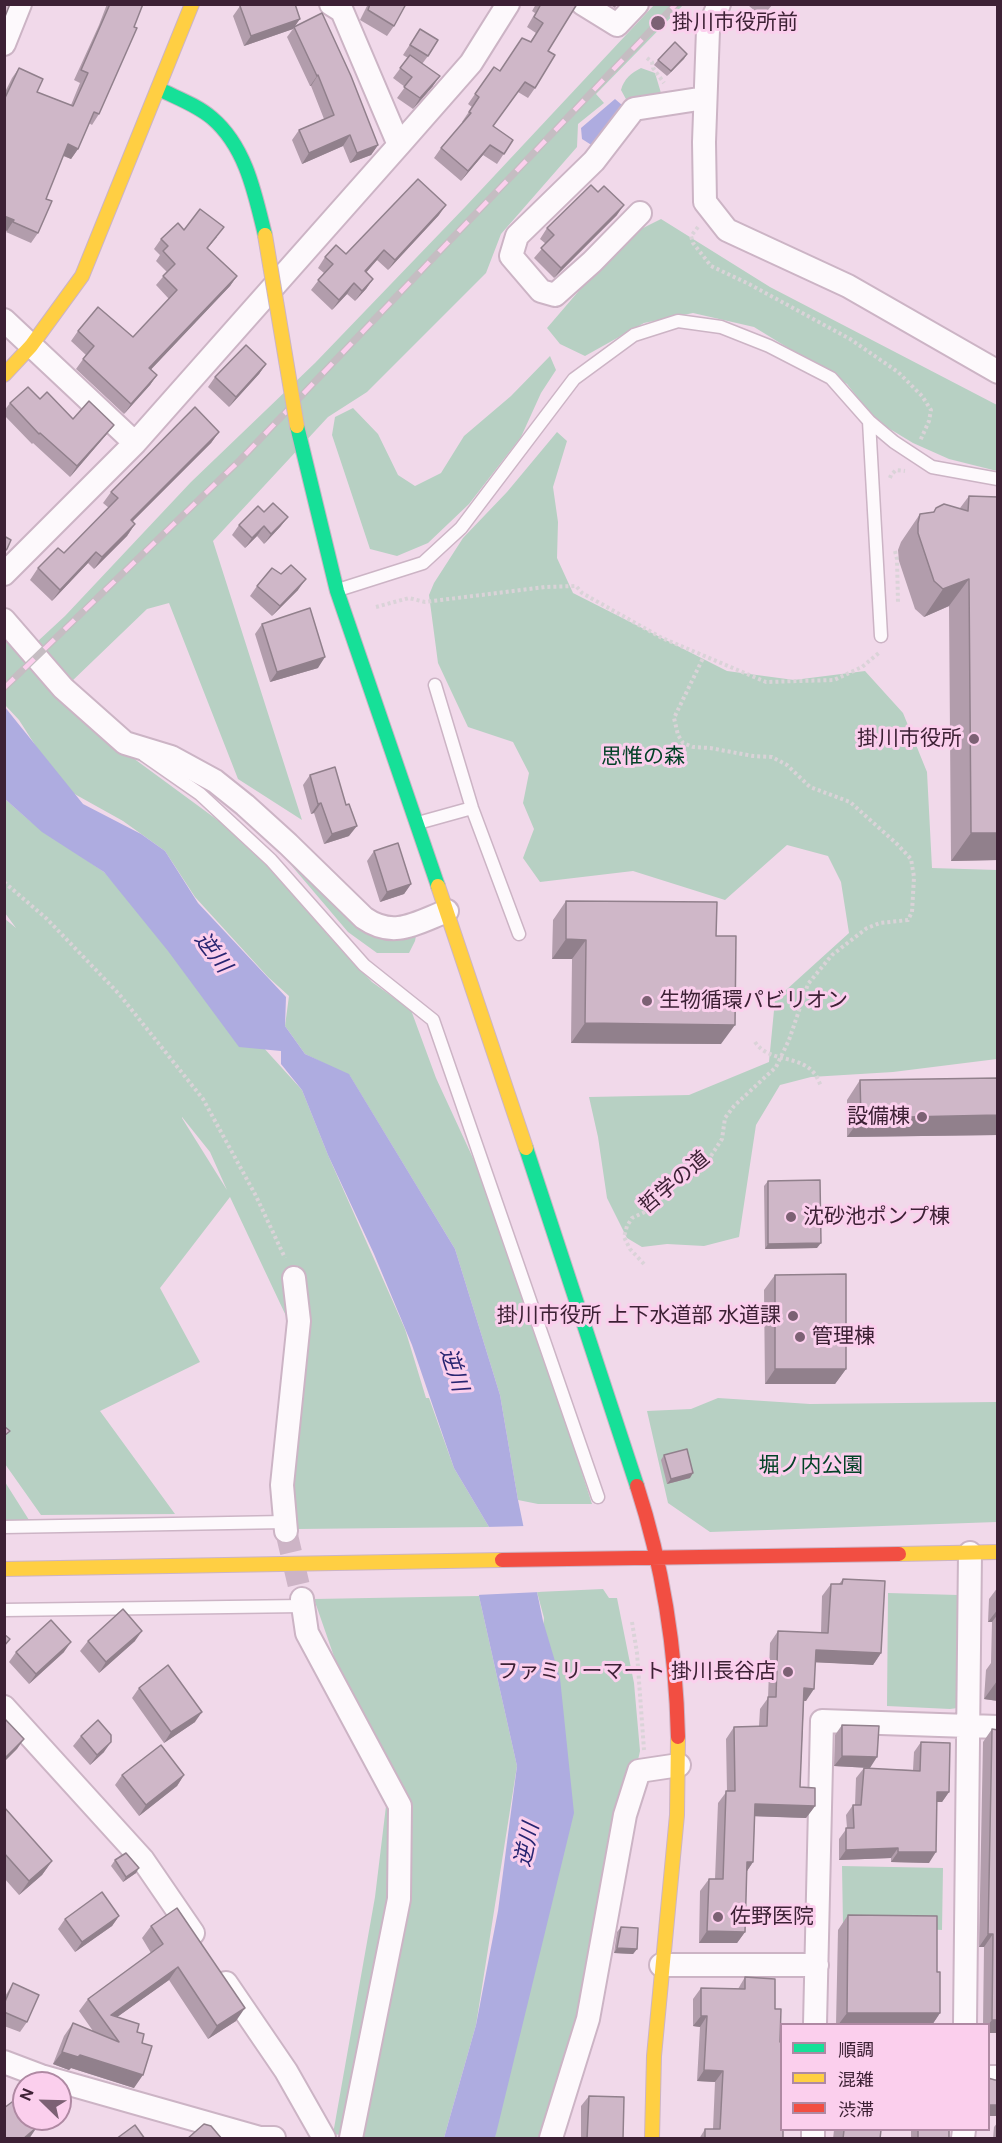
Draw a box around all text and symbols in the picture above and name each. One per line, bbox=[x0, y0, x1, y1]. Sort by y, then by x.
place label: 掛川市役所前 bbox=[672, 10, 798, 36]
marker: 掛川市役所前 bbox=[649, 14, 667, 32]
place label: 掛川市役所 bbox=[857, 726, 962, 752]
marker: 掛川市役所 bbox=[967, 732, 981, 746]
park label: 思惟の森 bbox=[601, 744, 685, 770]
water label: 逆川 bbox=[188, 927, 236, 979]
place label: 生物循環パビリオン bbox=[659, 988, 848, 1014]
marker: 生物循環パビリオン bbox=[640, 994, 654, 1008]
place label: 設備棟 bbox=[847, 1104, 910, 1130]
marker: 設備棟 bbox=[915, 1110, 929, 1124]
street label: 哲学の道 bbox=[635, 1146, 715, 1220]
place label: 沈砂池ポンプ棟 bbox=[803, 1204, 950, 1230]
marker: 沈砂池ポンプ棟 bbox=[784, 1210, 798, 1224]
place label: 掛川市役所 上下水道部 水道課 bbox=[497, 1303, 781, 1329]
marker: 掛川市役所 上下水道部 水道課 bbox=[786, 1309, 800, 1323]
place label: 管理棟 bbox=[812, 1324, 875, 1350]
marker: 管理棟 bbox=[793, 1330, 807, 1344]
water label: 逆川 bbox=[434, 1345, 472, 1395]
park label: 堀ノ内公園 bbox=[759, 1453, 863, 1479]
place label: ファミリーマート 掛川長谷店 bbox=[497, 1659, 776, 1685]
marker: ファミリーマート 掛川長谷店 bbox=[781, 1665, 795, 1679]
water label: 逆川 bbox=[511, 1821, 545, 1869]
place label: 佐野医院 bbox=[730, 1904, 814, 1930]
marker: 佐野医院 bbox=[711, 1910, 725, 1924]
legend bbox=[780, 2023, 990, 2131]
text: 順調 bbox=[838, 2038, 874, 2062]
text: 混雑 bbox=[838, 2068, 874, 2092]
north arrow bbox=[12, 2071, 72, 2131]
text: N bbox=[15, 2085, 39, 2104]
text: 渋滞 bbox=[838, 2098, 874, 2122]

